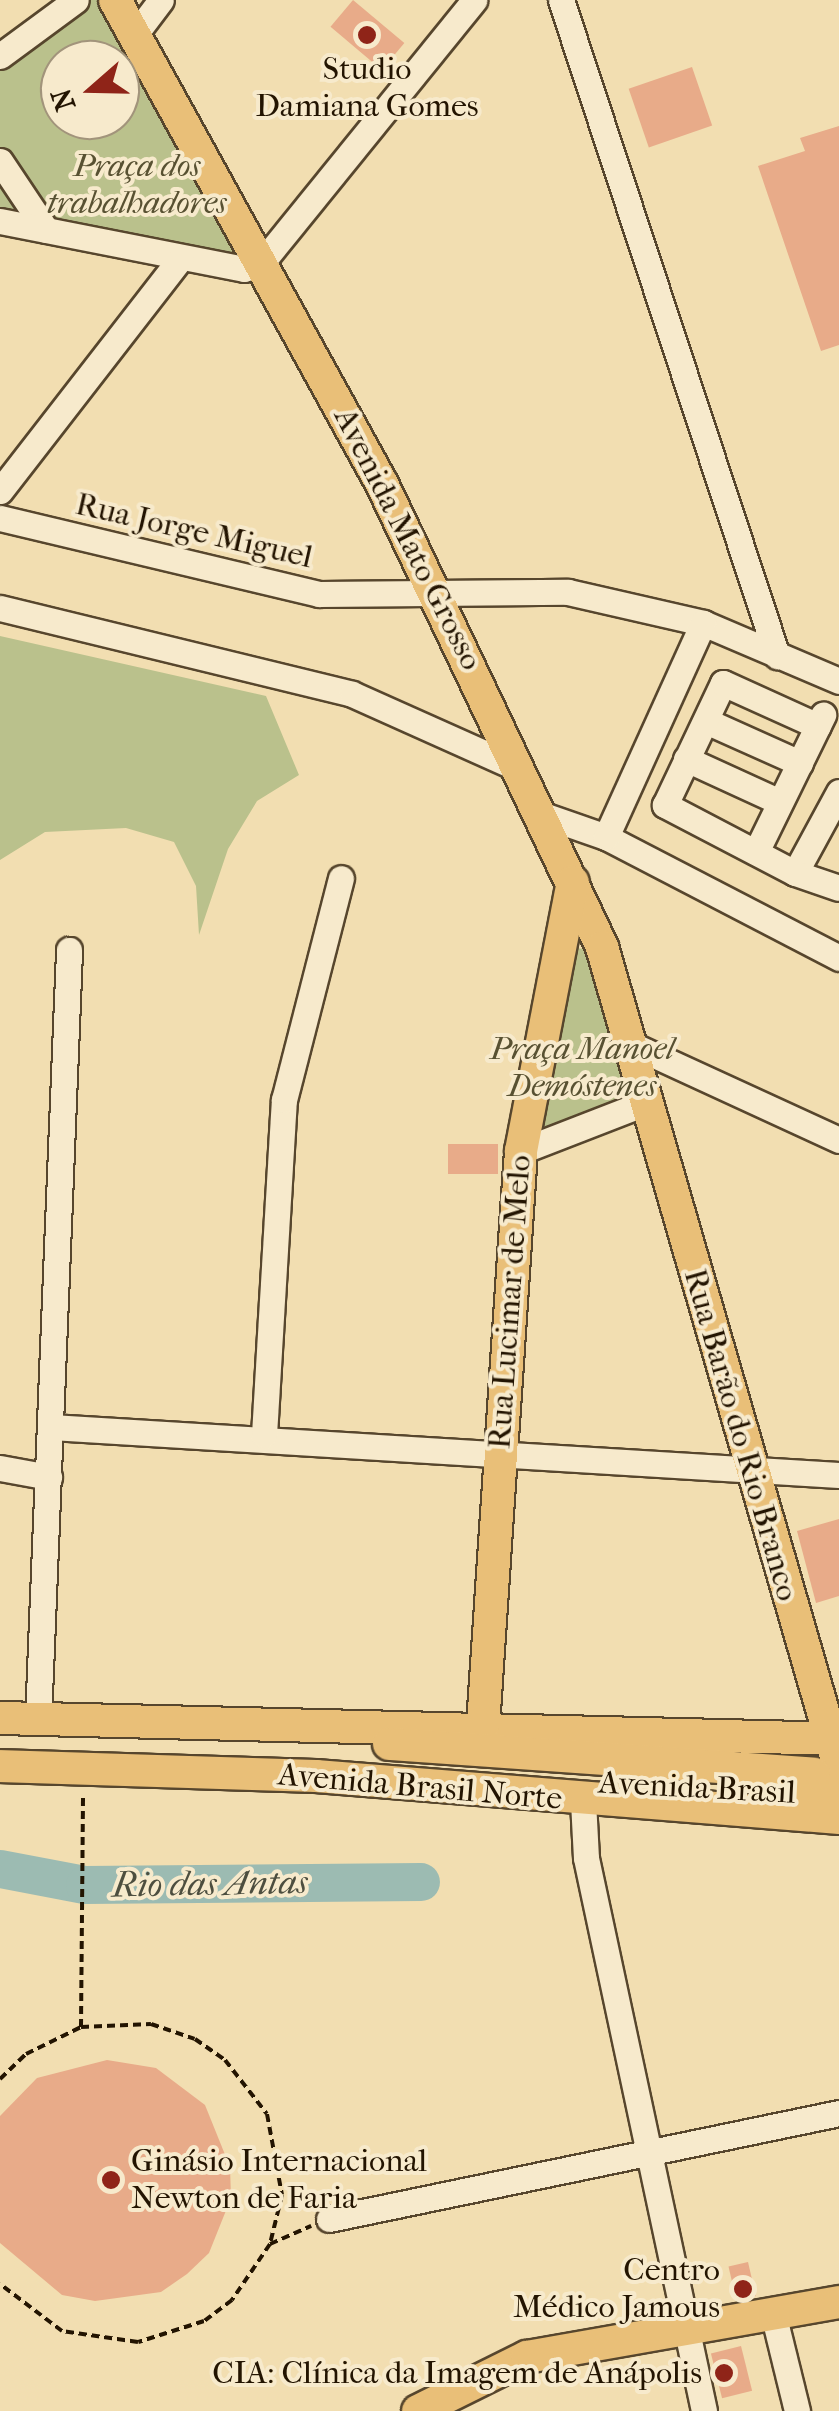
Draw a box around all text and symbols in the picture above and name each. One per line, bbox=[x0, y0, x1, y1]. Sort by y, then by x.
marker: Studio Damiana Gomes bbox=[356, 24, 378, 46]
north arrow bbox=[40, 40, 140, 140]
place label: Studio Damiana Gomes bbox=[255, 51, 479, 126]
text: N bbox=[44, 84, 82, 115]
park label: Praça dos trabalhadores bbox=[47, 148, 227, 223]
street label: Avenida Mato Grosso bbox=[325, 402, 491, 676]
street label: Rua Jorge Miguel bbox=[72, 485, 316, 577]
park label: Praça Manoel Demóstenes bbox=[490, 1031, 674, 1106]
street label: Rua Lucimar de Melo bbox=[481, 1154, 539, 1450]
street label: Rua Barão do Rio Branco bbox=[675, 1265, 807, 1605]
street label: Avenida Brasil Norte bbox=[276, 1755, 564, 1819]
street label: Avenida Brasil bbox=[597, 1764, 797, 1812]
water label: Rio das Antas bbox=[112, 1861, 308, 1907]
place label: Ginásio Internacional Newton de Faria bbox=[131, 2143, 427, 2218]
marker: Ginásio Internacional Newton de Faria bbox=[100, 2169, 122, 2191]
place label: Centro Médico Jamous bbox=[513, 2252, 720, 2327]
marker: Centro Médico Jamous bbox=[730, 2276, 756, 2302]
place label: CIA: Clínica da Imagem de Anápolis bbox=[212, 2354, 702, 2392]
marker: CIA: Clínica da Imagem de Anápolis bbox=[711, 2360, 737, 2386]

